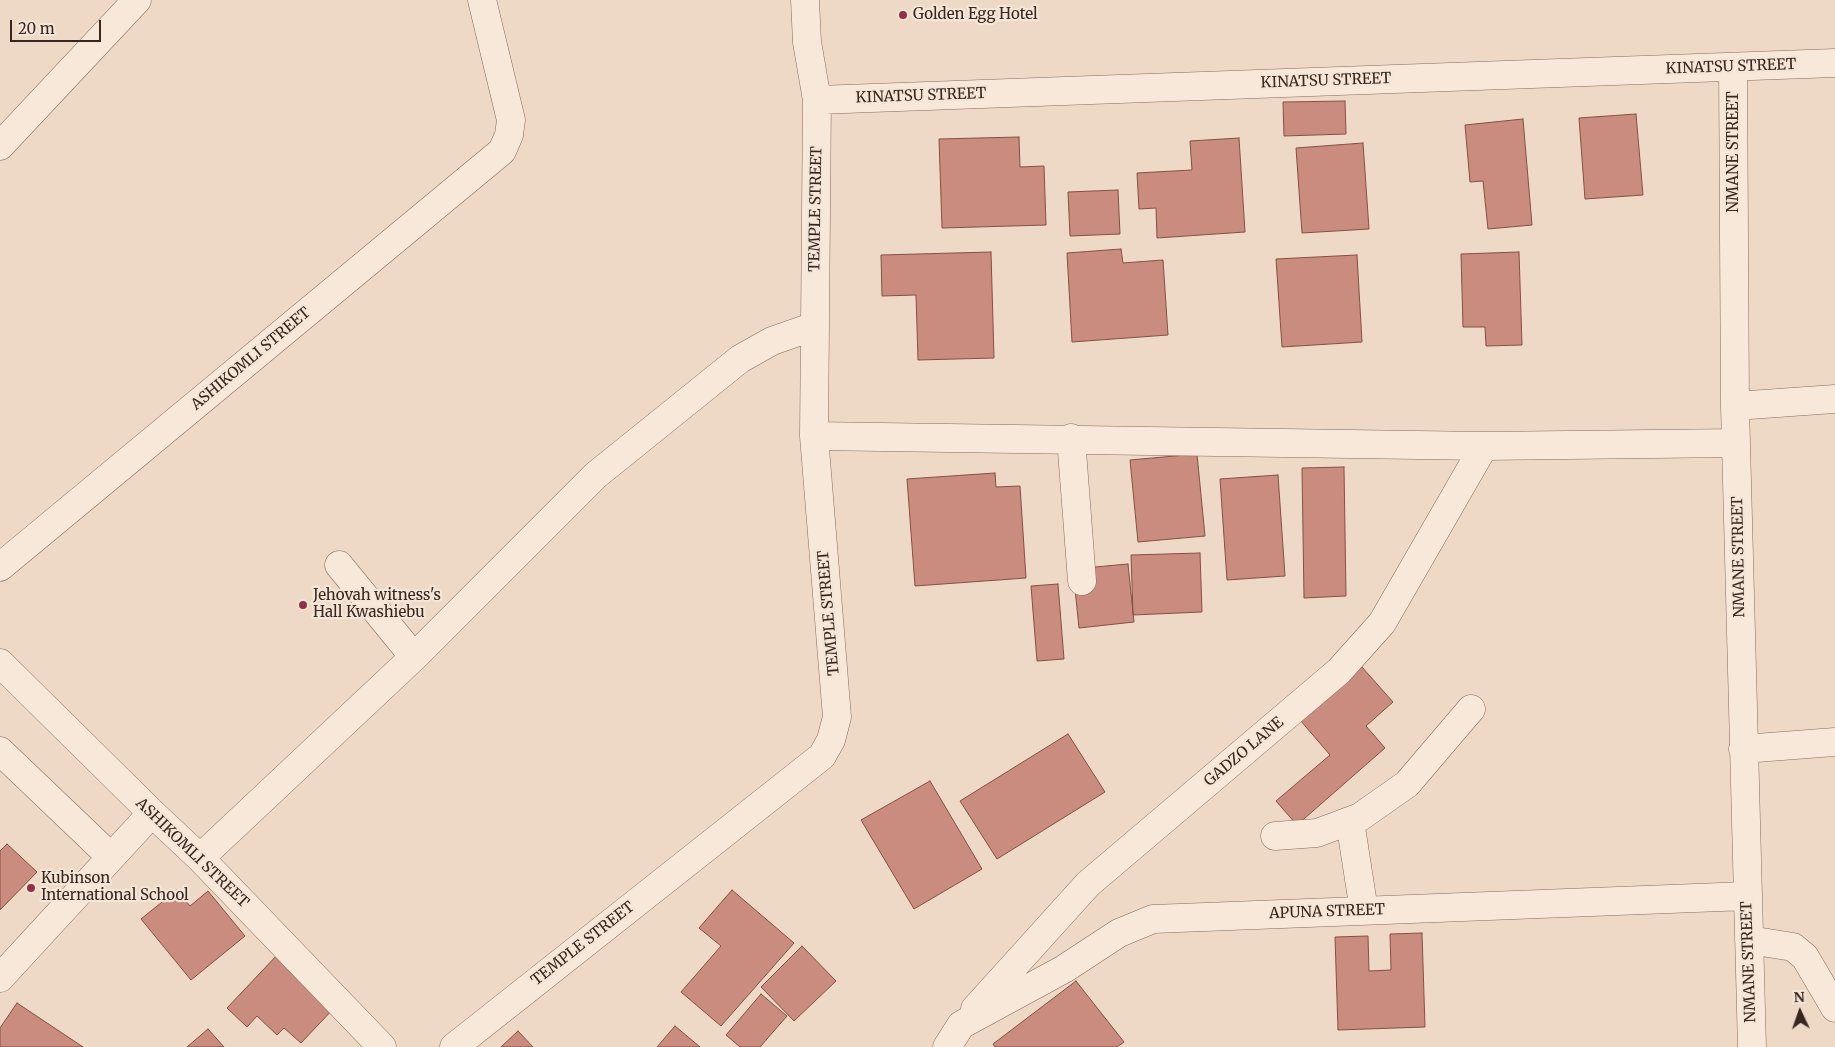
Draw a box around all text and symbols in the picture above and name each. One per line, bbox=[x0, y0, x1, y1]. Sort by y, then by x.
place label: Golden Egg Hotel bbox=[913, 6, 1038, 24]
marker: Golden Egg Hotel bbox=[897, 9, 909, 21]
scale bar bbox=[12, 10, 104, 42]
text: 20 m bbox=[18, 19, 55, 38]
street label: KINATSU STREET bbox=[1665, 56, 1797, 78]
street label: KINATSU STREET bbox=[1260, 70, 1392, 92]
street label: KINATSU STREET bbox=[855, 85, 987, 107]
street label: NMANE STREET bbox=[1725, 91, 1743, 213]
street label: TEMPLE STREET bbox=[806, 146, 826, 272]
street label: ASHIKOMLI STREET bbox=[188, 304, 314, 414]
street label: NMANE STREET bbox=[1729, 496, 1749, 618]
street label: TEMPLE STREET bbox=[815, 550, 843, 676]
place label: Jehovah witness's Hall Kwashiebu bbox=[313, 587, 441, 622]
marker: Jehovah witness's Hall Kwashiebu bbox=[297, 599, 309, 611]
street label: GADZO LANE bbox=[1201, 714, 1287, 790]
street label: ASHIKOMLI STREET bbox=[132, 794, 252, 912]
place label: Kubinson International School bbox=[41, 870, 189, 905]
marker: Kubinson International School bbox=[25, 882, 37, 894]
street label: TEMPLE STREET bbox=[528, 898, 638, 990]
street label: APUNA STREET bbox=[1269, 901, 1385, 923]
street label: NMANE STREET bbox=[1738, 901, 1760, 1023]
north arrow bbox=[1775, 987, 1825, 1037]
text: N bbox=[1793, 988, 1805, 1006]

